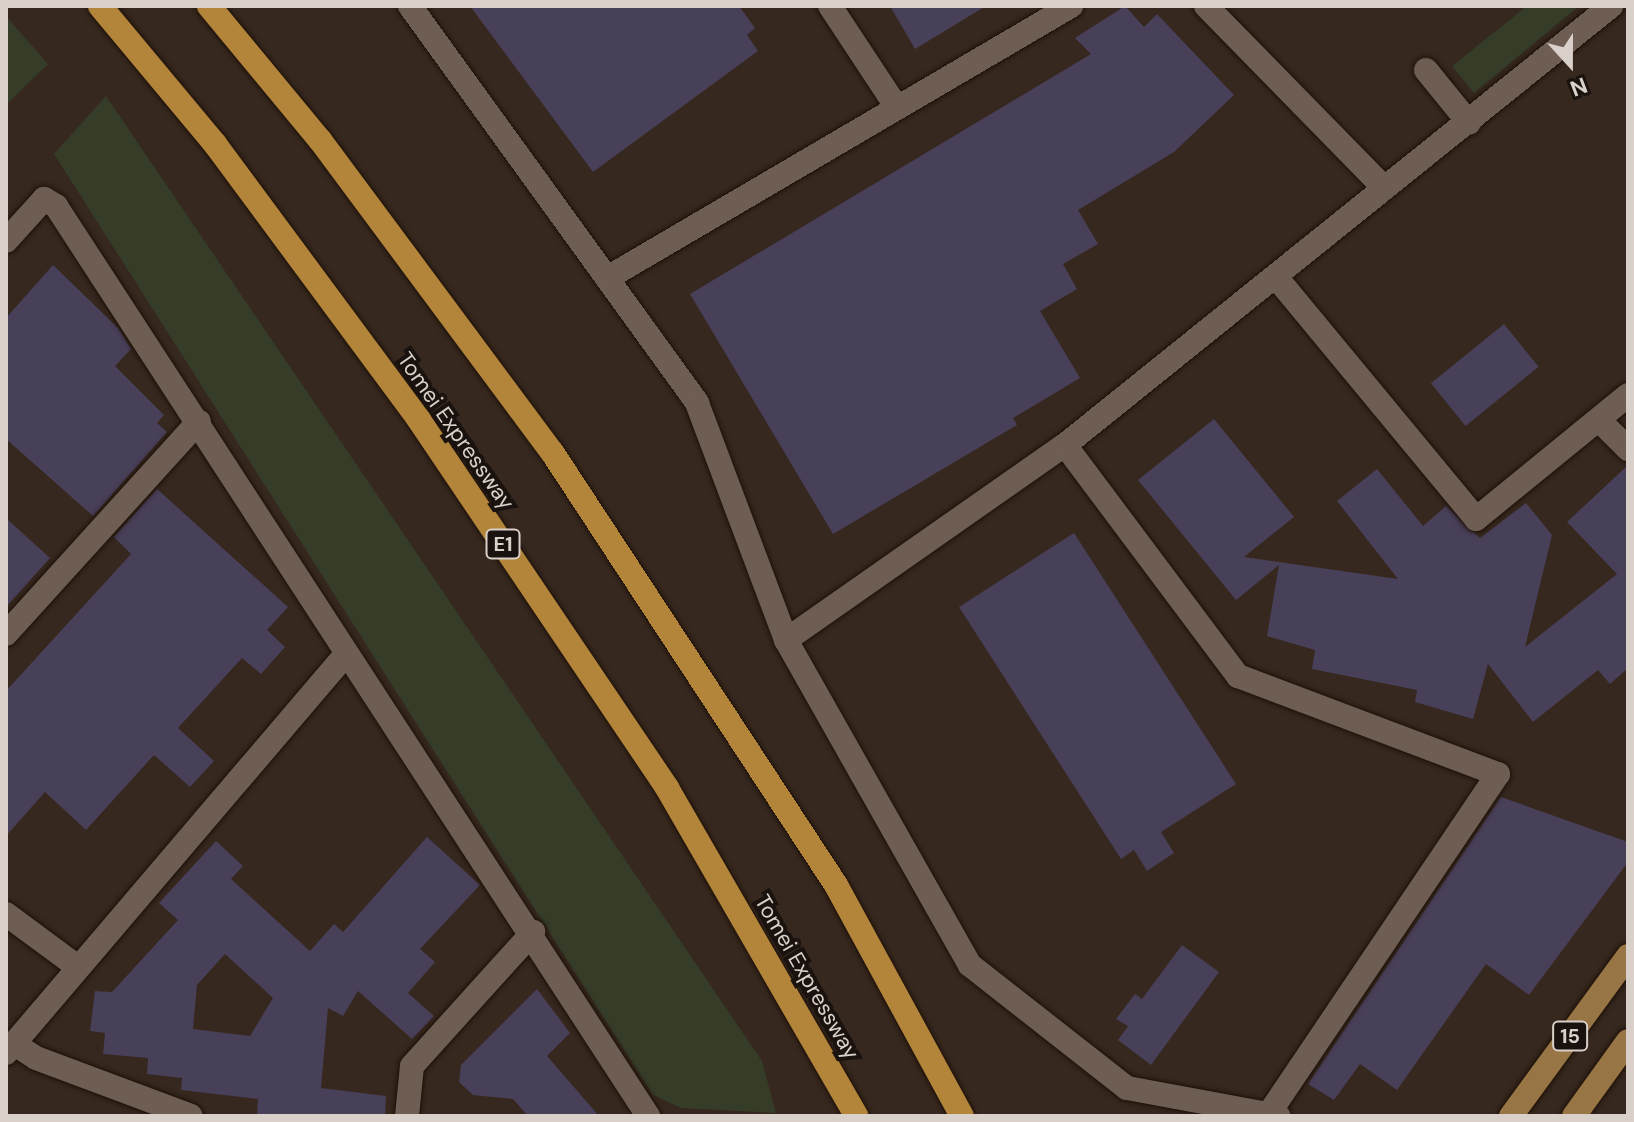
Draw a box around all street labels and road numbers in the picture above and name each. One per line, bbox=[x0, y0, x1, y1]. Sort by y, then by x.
street label: Tomei Expressway bbox=[392, 347, 520, 515]
road number: E1 bbox=[485, 528, 521, 560]
street label: Tomei Expressway bbox=[749, 890, 865, 1064]
road number: 15 bbox=[1552, 1020, 1588, 1052]

